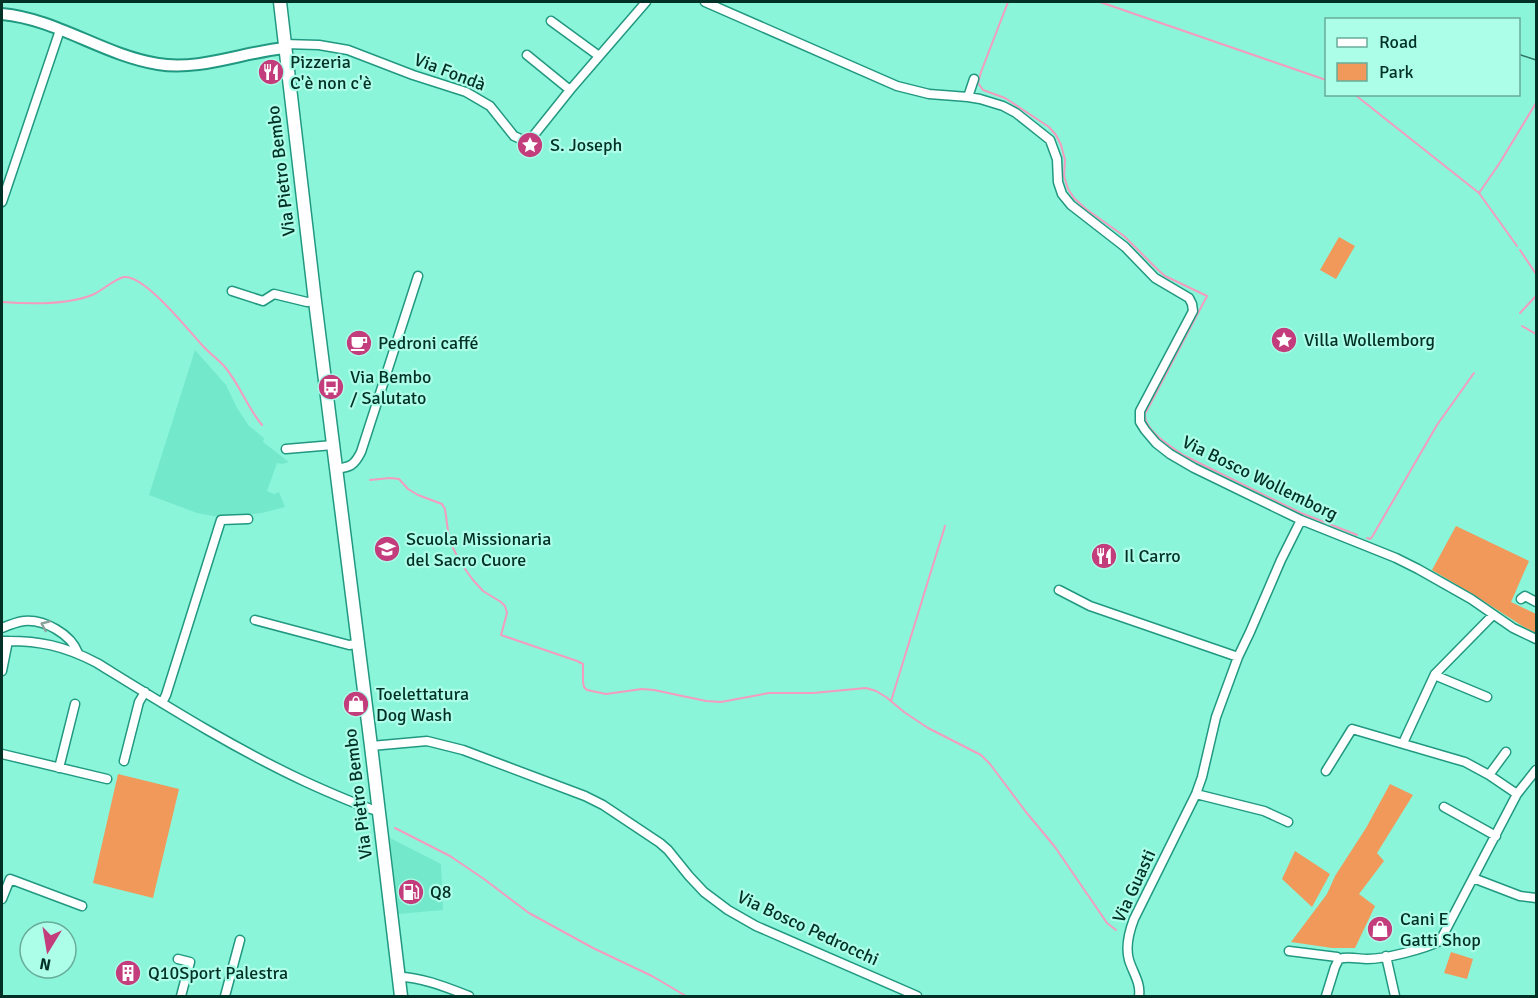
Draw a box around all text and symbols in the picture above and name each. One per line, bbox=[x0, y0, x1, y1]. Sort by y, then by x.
legend bbox=[1325, 18, 1520, 96]
text: Road bbox=[1379, 31, 1418, 53]
street label: Via Fondà bbox=[411, 48, 489, 96]
place label: Pizzeria C'è non c'è bbox=[290, 51, 372, 94]
restaurant icon: Pizzeria C'è non c'è bbox=[256, 57, 286, 87]
text: Park bbox=[1379, 61, 1414, 83]
street label: Via Pietro Bembo bbox=[262, 104, 300, 238]
place icon: S. Joseph bbox=[515, 130, 545, 160]
place label: S. Joseph bbox=[550, 134, 622, 156]
place icon: Villa Wollemborg bbox=[1269, 325, 1299, 355]
cafe icon: Pedroni caffé bbox=[344, 328, 374, 358]
place label: Villa Wollemborg bbox=[1304, 329, 1435, 351]
place label: Pedroni caffé bbox=[378, 332, 479, 354]
place label: Via Bembo / Salutato bbox=[350, 366, 431, 409]
bus stop icon: Via Bembo / Salutato bbox=[316, 372, 346, 402]
street label: Via Bosco Wollemborg bbox=[1179, 431, 1341, 525]
place label: Scuola Missionaria del Sacro Cuore bbox=[406, 528, 551, 571]
school or university icon: Scuola Missionaria del Sacro Cuore bbox=[372, 534, 402, 564]
restaurant icon: Il Carro bbox=[1089, 541, 1119, 571]
place label: Il Carro bbox=[1124, 545, 1181, 567]
one-way arrow bbox=[40, 620, 51, 632]
place label: Toelettatura Dog Wash bbox=[376, 683, 469, 726]
shop icon: Toelettatura Dog Wash bbox=[341, 689, 371, 719]
street label: Via Pietro Bembo bbox=[339, 727, 377, 861]
street label: Via Guasti bbox=[1108, 846, 1160, 926]
fuel station icon: Q8 bbox=[396, 877, 426, 907]
place label: Q8 bbox=[430, 881, 451, 903]
street label: Via Bosco Pedrocchi bbox=[734, 886, 882, 970]
place label: Cani E Gatti Shop bbox=[1400, 908, 1481, 951]
shop icon: Cani E Gatti Shop bbox=[1365, 914, 1395, 944]
north arrow bbox=[18, 920, 78, 980]
text: N bbox=[38, 953, 53, 975]
building icon: Q10Sport Palestra bbox=[113, 958, 143, 988]
place label: Q10Sport Palestra bbox=[148, 962, 288, 984]

